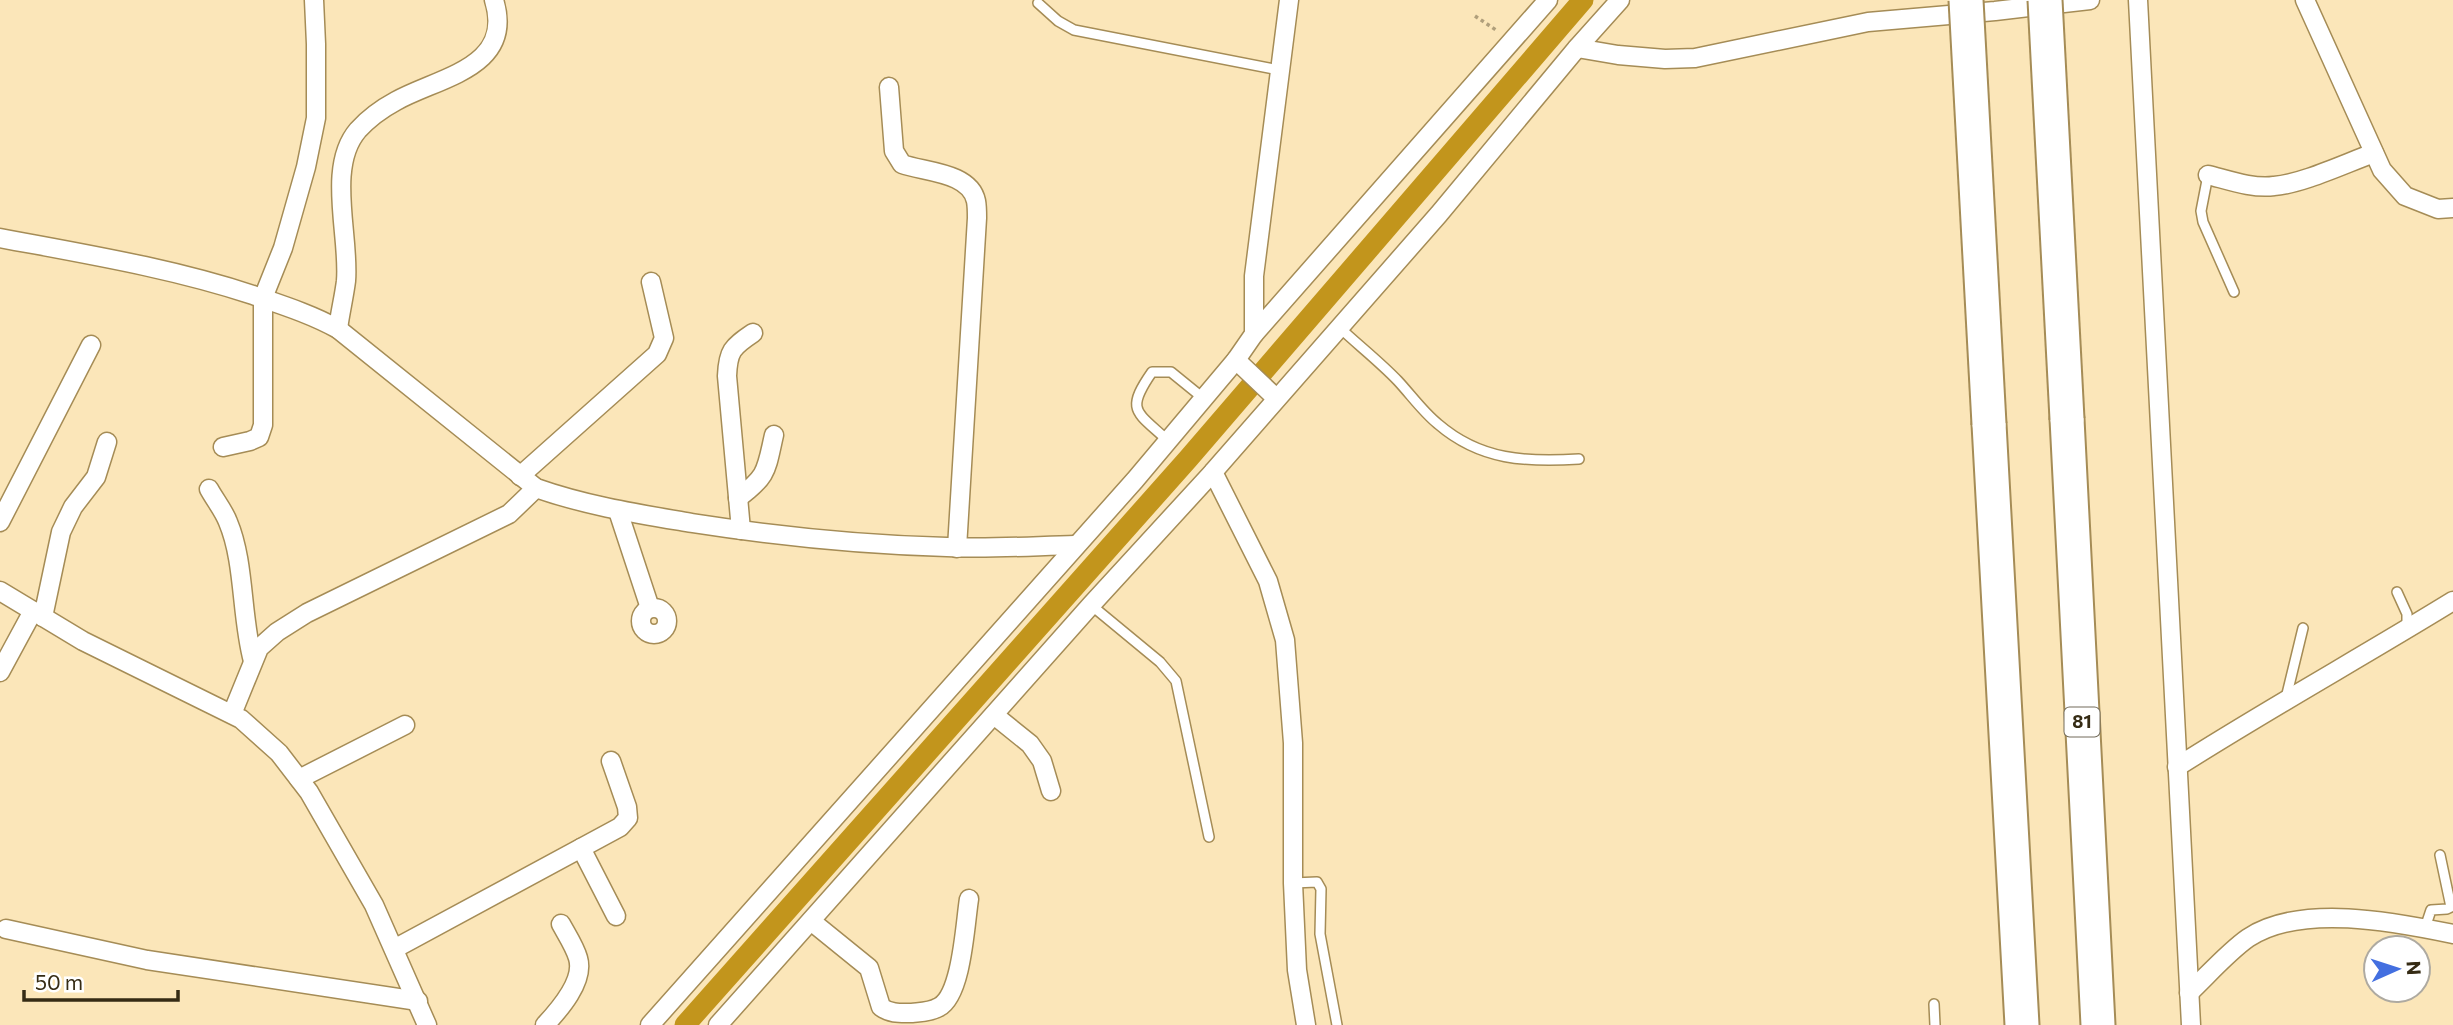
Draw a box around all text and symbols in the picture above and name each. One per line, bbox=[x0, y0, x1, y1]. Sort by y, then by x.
road number: 81 bbox=[2064, 708, 2100, 736]
north arrow bbox=[2362, 934, 2432, 1004]
scale bar bbox=[24, 958, 178, 1002]
text: N bbox=[2403, 960, 2426, 976]
text: 50 m bbox=[35, 969, 83, 994]

